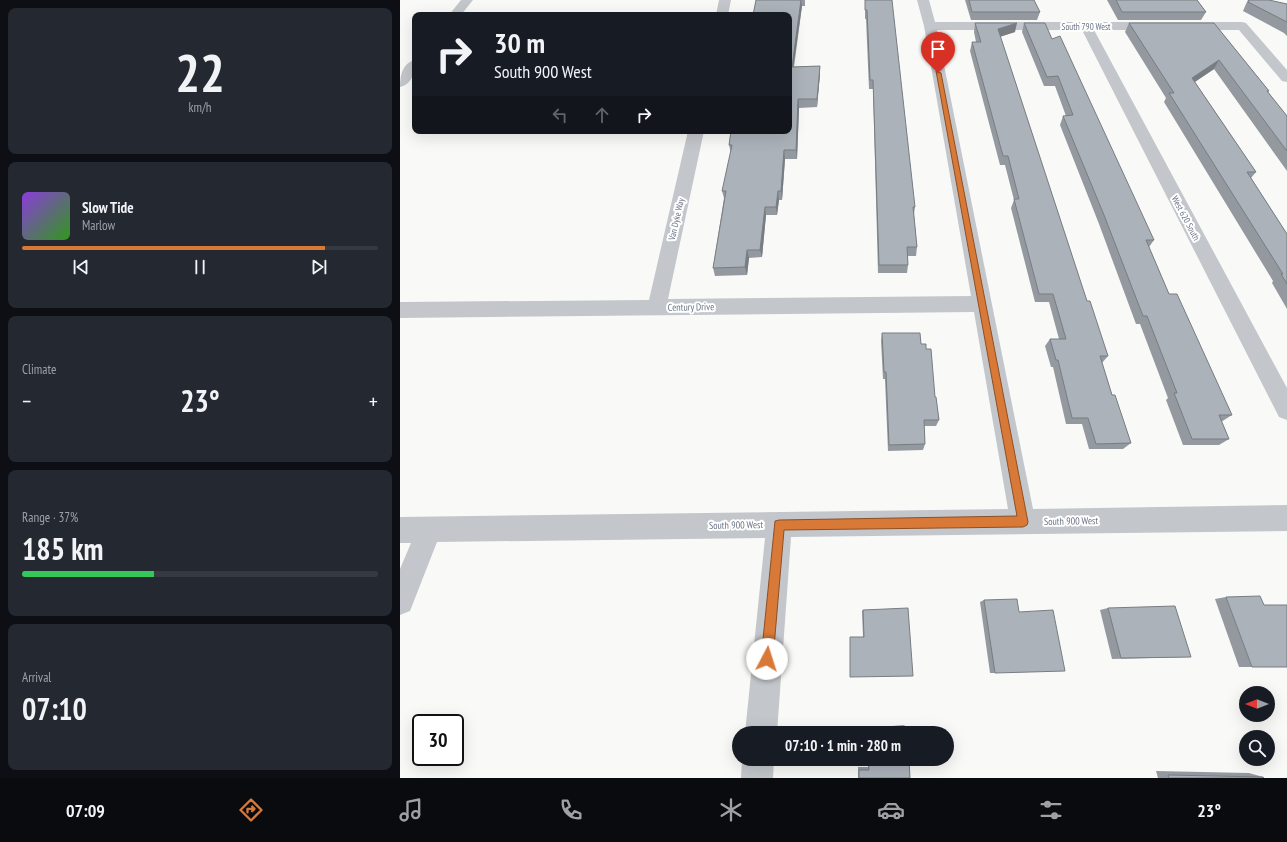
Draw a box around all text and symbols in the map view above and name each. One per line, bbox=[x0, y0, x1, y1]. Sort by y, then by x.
street label: South 790 West bbox=[1062, 21, 1111, 32]
text: 30 m bbox=[494, 24, 545, 61]
icon: right bbox=[428, 28, 480, 80]
pin bbox=[921, 32, 955, 73]
icon: arrive bbox=[927, 38, 949, 60]
text: 22 bbox=[175, 39, 225, 106]
text: South 900 West bbox=[494, 60, 592, 83]
text: km/h bbox=[188, 99, 212, 116]
icon: left bbox=[549, 104, 571, 126]
icon: ahead bbox=[591, 104, 613, 126]
icon: right bbox=[633, 104, 655, 126]
street label: West 620 South bbox=[1170, 194, 1202, 242]
street label: Van Dyke Way bbox=[666, 196, 686, 242]
text: Slow Tide bbox=[82, 198, 134, 217]
text: Marlow bbox=[82, 217, 115, 234]
icon: previous bbox=[70, 256, 92, 278]
icon: pause bbox=[189, 256, 211, 278]
icon: next bbox=[308, 256, 330, 278]
street label: Century Drive bbox=[668, 300, 714, 314]
text: Climate bbox=[22, 361, 56, 378]
text: 23° bbox=[180, 381, 220, 420]
text: − bbox=[22, 387, 31, 415]
text: + bbox=[369, 387, 378, 415]
text: Range · 37% bbox=[22, 509, 78, 526]
street label: South 900 West bbox=[1044, 514, 1099, 528]
street label: South 900 West bbox=[709, 518, 764, 532]
text: 185 km bbox=[22, 529, 103, 568]
position arrow bbox=[746, 638, 788, 680]
text: Arrival bbox=[22, 669, 51, 686]
north arrow bbox=[1239, 686, 1275, 722]
map controls bbox=[1239, 686, 1275, 766]
text: 07:10 bbox=[22, 689, 87, 728]
speed limit sign: 30 bbox=[412, 714, 464, 766]
button: search bbox=[1239, 730, 1275, 766]
text: 07:10 · 1 min · 280 m bbox=[785, 736, 901, 755]
icon: directions bbox=[237, 796, 265, 824]
icon: music bbox=[397, 796, 425, 824]
icon: phone bbox=[557, 796, 585, 824]
icon: climate bbox=[717, 796, 745, 824]
icon: car bbox=[877, 796, 905, 824]
icon: filters bbox=[1037, 796, 1065, 824]
text: 07:09 bbox=[66, 799, 105, 822]
text: 23° bbox=[1197, 799, 1221, 822]

